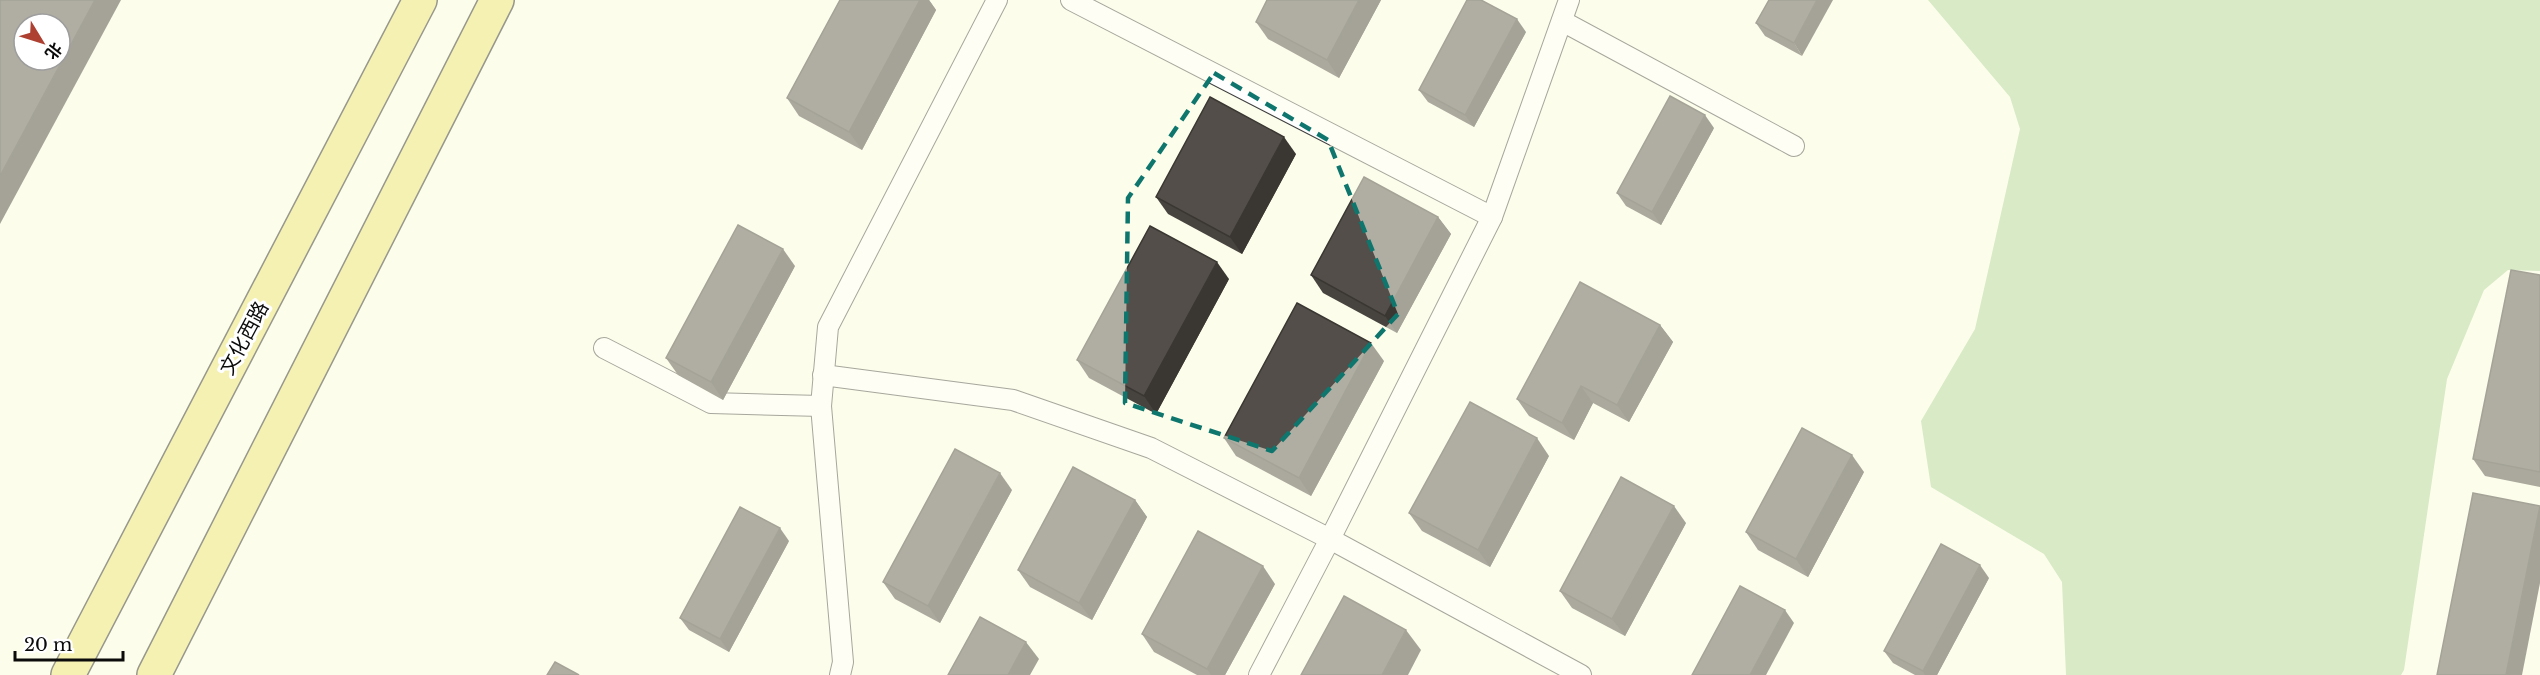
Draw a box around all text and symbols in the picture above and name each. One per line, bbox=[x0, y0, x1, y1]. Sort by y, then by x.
north arrow bbox=[12, 12, 72, 72]
text: 北 bbox=[41, 39, 67, 64]
street label: 文化西路 bbox=[215, 297, 273, 379]
scale bar bbox=[15, 624, 123, 662]
text: 20 m bbox=[24, 634, 72, 656]

